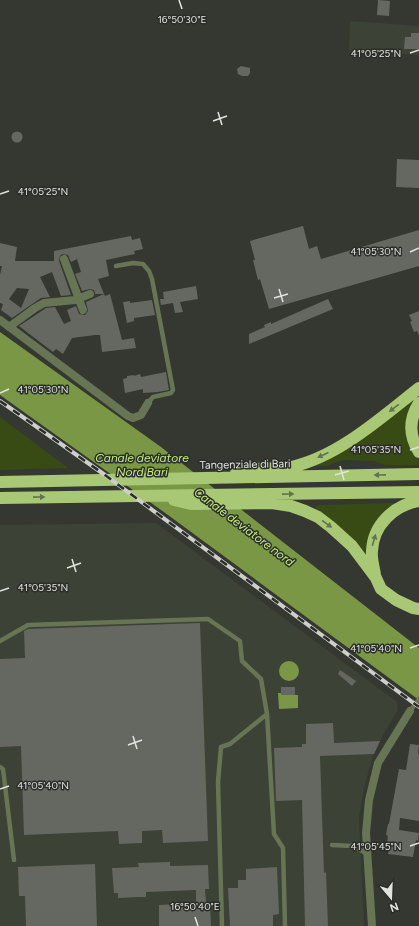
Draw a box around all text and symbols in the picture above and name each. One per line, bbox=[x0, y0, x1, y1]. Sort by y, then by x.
text: 16°50'30"E bbox=[158, 13, 206, 26]
text: 41°05'25"N bbox=[351, 47, 401, 60]
text: 41°05'25"N bbox=[18, 185, 68, 198]
text: 41°05'30"N bbox=[351, 245, 401, 258]
text: 41°05'30"N bbox=[18, 383, 68, 396]
one-way arrow bbox=[388, 404, 399, 412]
text: 41°05'35"N bbox=[351, 443, 401, 456]
water label: Canale deviatore Nord Bari bbox=[95, 451, 189, 479]
one-way arrow bbox=[317, 452, 328, 458]
street label: Tangenziale di Bari bbox=[200, 457, 290, 472]
one-way arrow bbox=[373, 472, 386, 478]
water label: Canale deviatore nord bbox=[191, 485, 297, 570]
one-way arrow bbox=[282, 491, 295, 497]
one-way arrow bbox=[33, 494, 45, 501]
one-way arrow bbox=[321, 520, 332, 528]
one-way arrow bbox=[371, 534, 377, 546]
text: 41°05'35"N bbox=[18, 581, 68, 594]
text: 41°05'40"N bbox=[350, 642, 402, 655]
text: 41°05'40"N bbox=[17, 779, 69, 792]
text: 41°05'45"N bbox=[350, 840, 402, 853]
north arrow bbox=[371, 878, 411, 918]
text: N bbox=[388, 899, 400, 915]
text: 16°50'40"E bbox=[170, 900, 220, 913]

